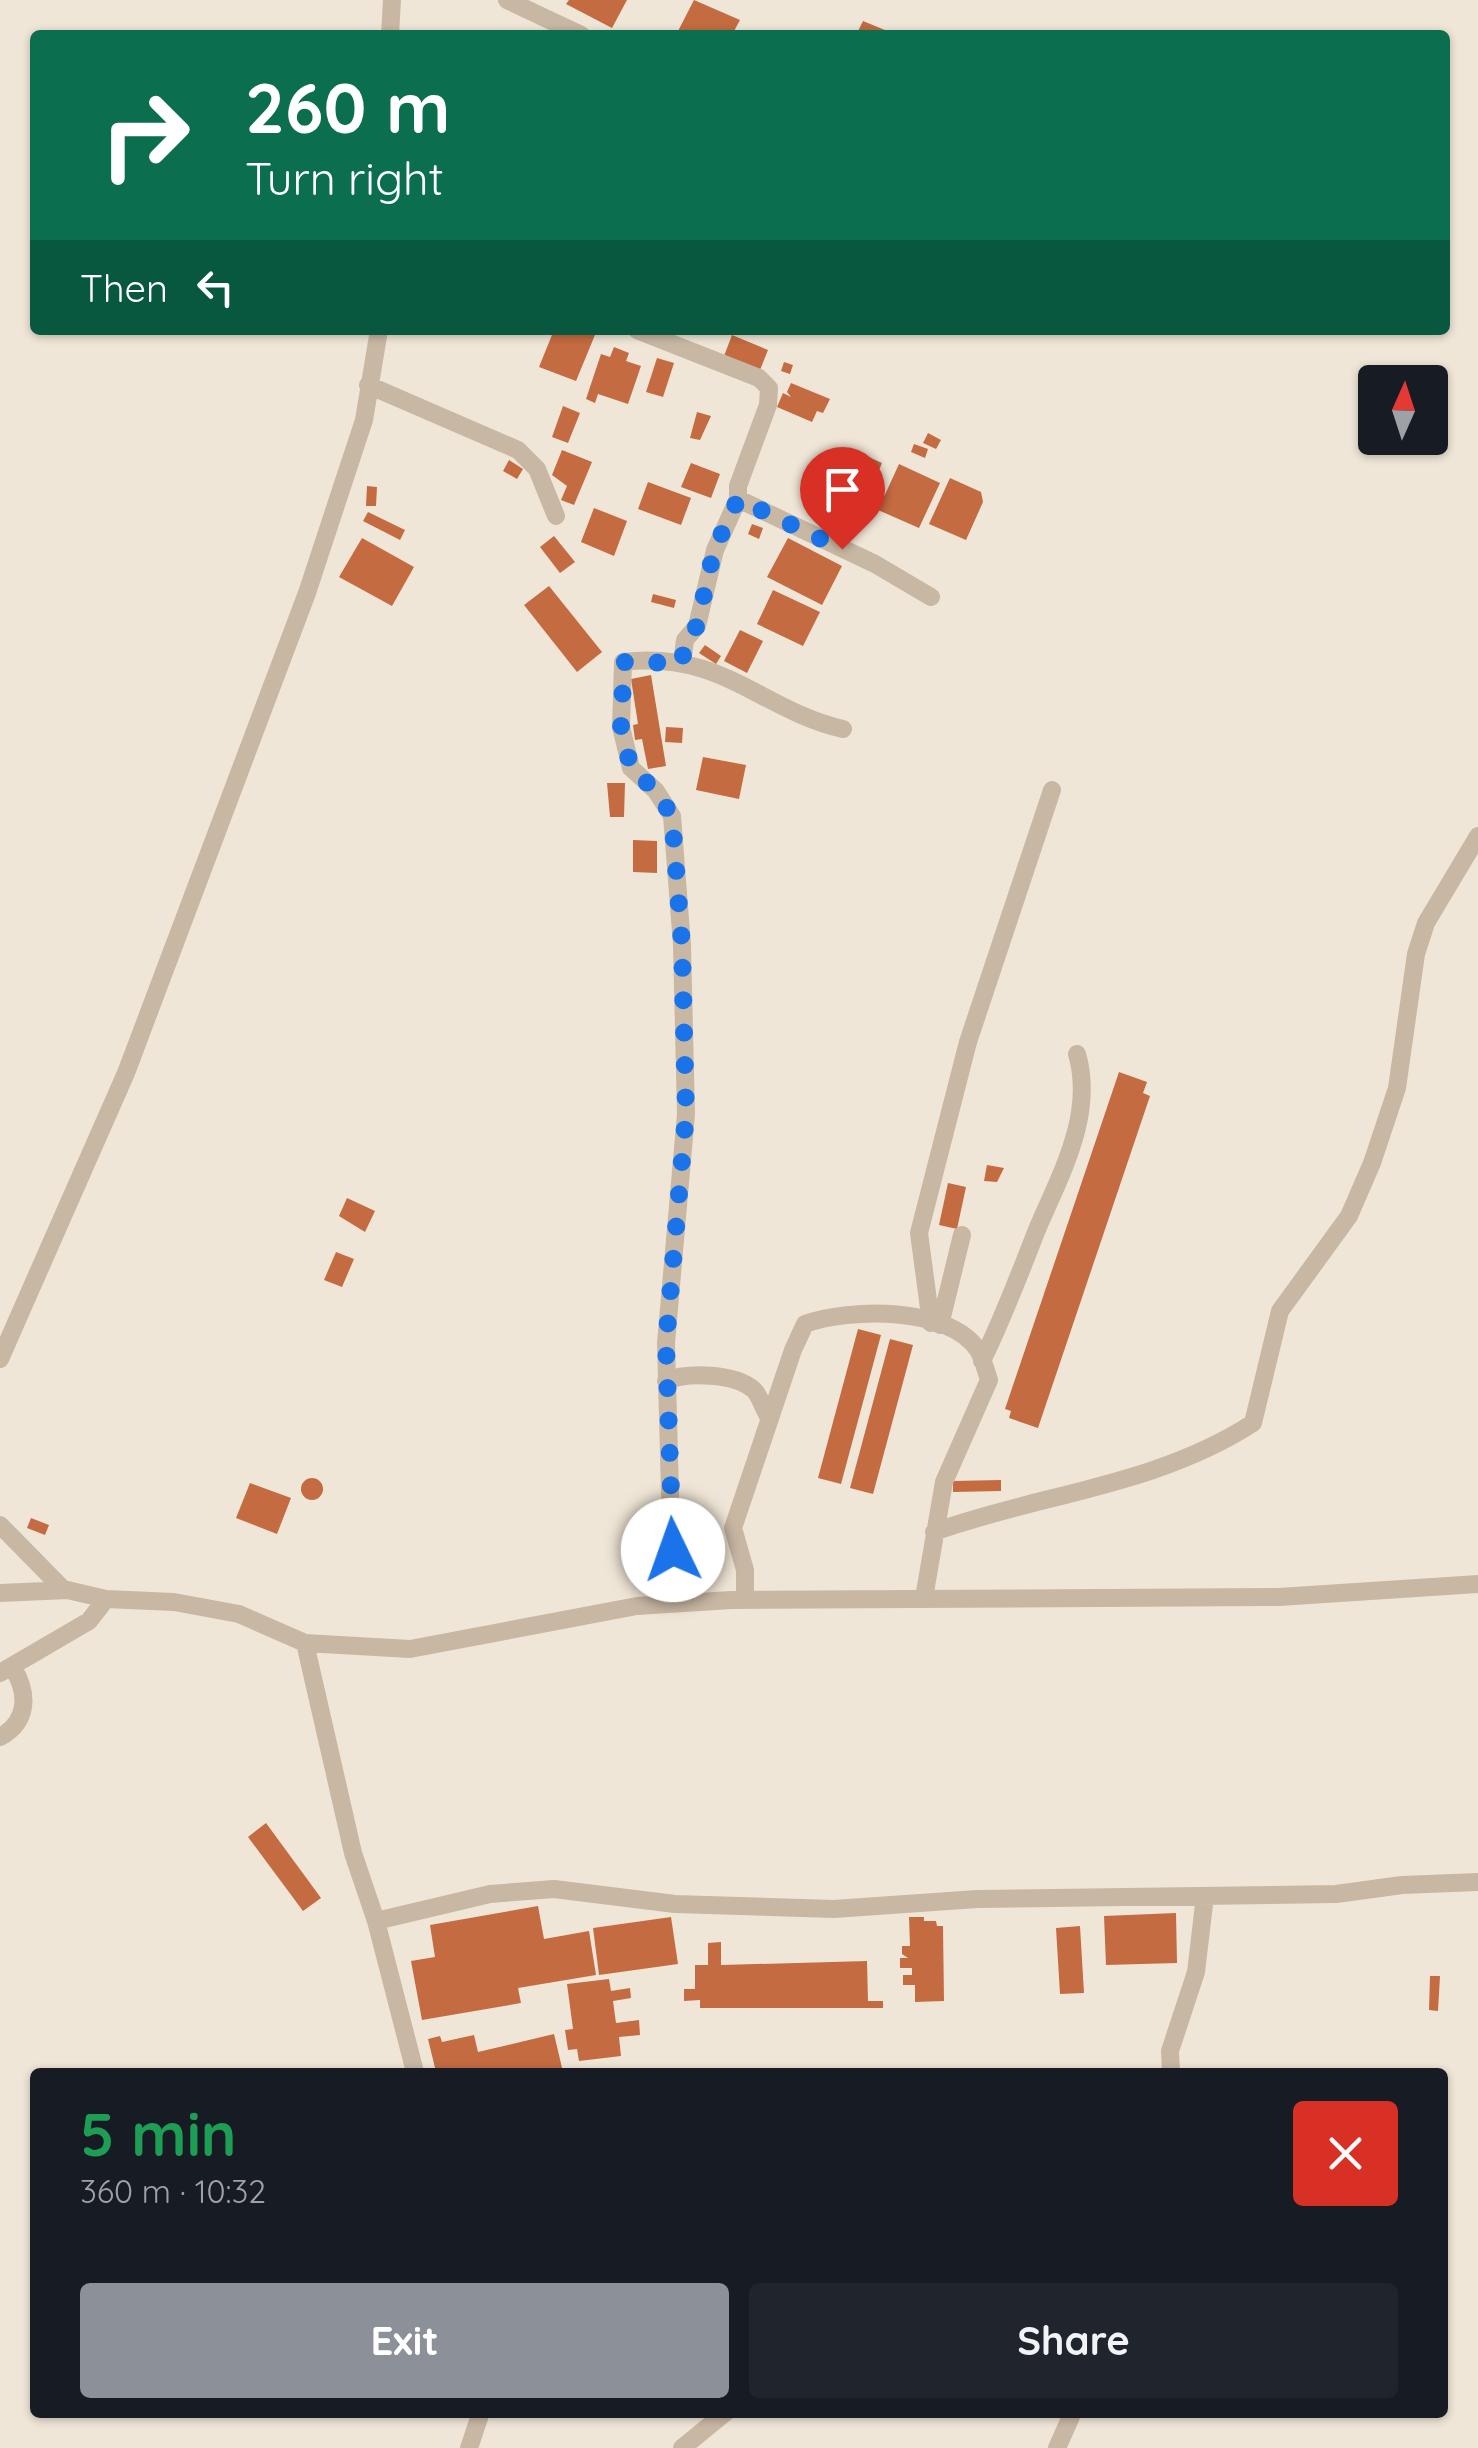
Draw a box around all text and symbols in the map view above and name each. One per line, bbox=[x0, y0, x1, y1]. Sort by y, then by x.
text: 260 m bbox=[245, 63, 451, 151]
icon: right bbox=[80, 70, 210, 200]
text: Turn right bbox=[245, 150, 444, 206]
icon: left bbox=[188, 260, 243, 315]
text: Then bbox=[80, 264, 168, 312]
north arrow bbox=[1358, 365, 1448, 455]
map controls bbox=[1358, 365, 1448, 455]
pin bbox=[800, 447, 885, 550]
icon: arrive bbox=[815, 462, 870, 517]
position arrow bbox=[621, 1498, 725, 1602]
text: 5 min bbox=[80, 2096, 237, 2171]
button: close bbox=[1293, 2101, 1398, 2206]
text: 360 m · 10:32 bbox=[80, 2171, 266, 2211]
button: Exit bbox=[80, 2283, 729, 2398]
button: Share bbox=[749, 2283, 1398, 2398]

